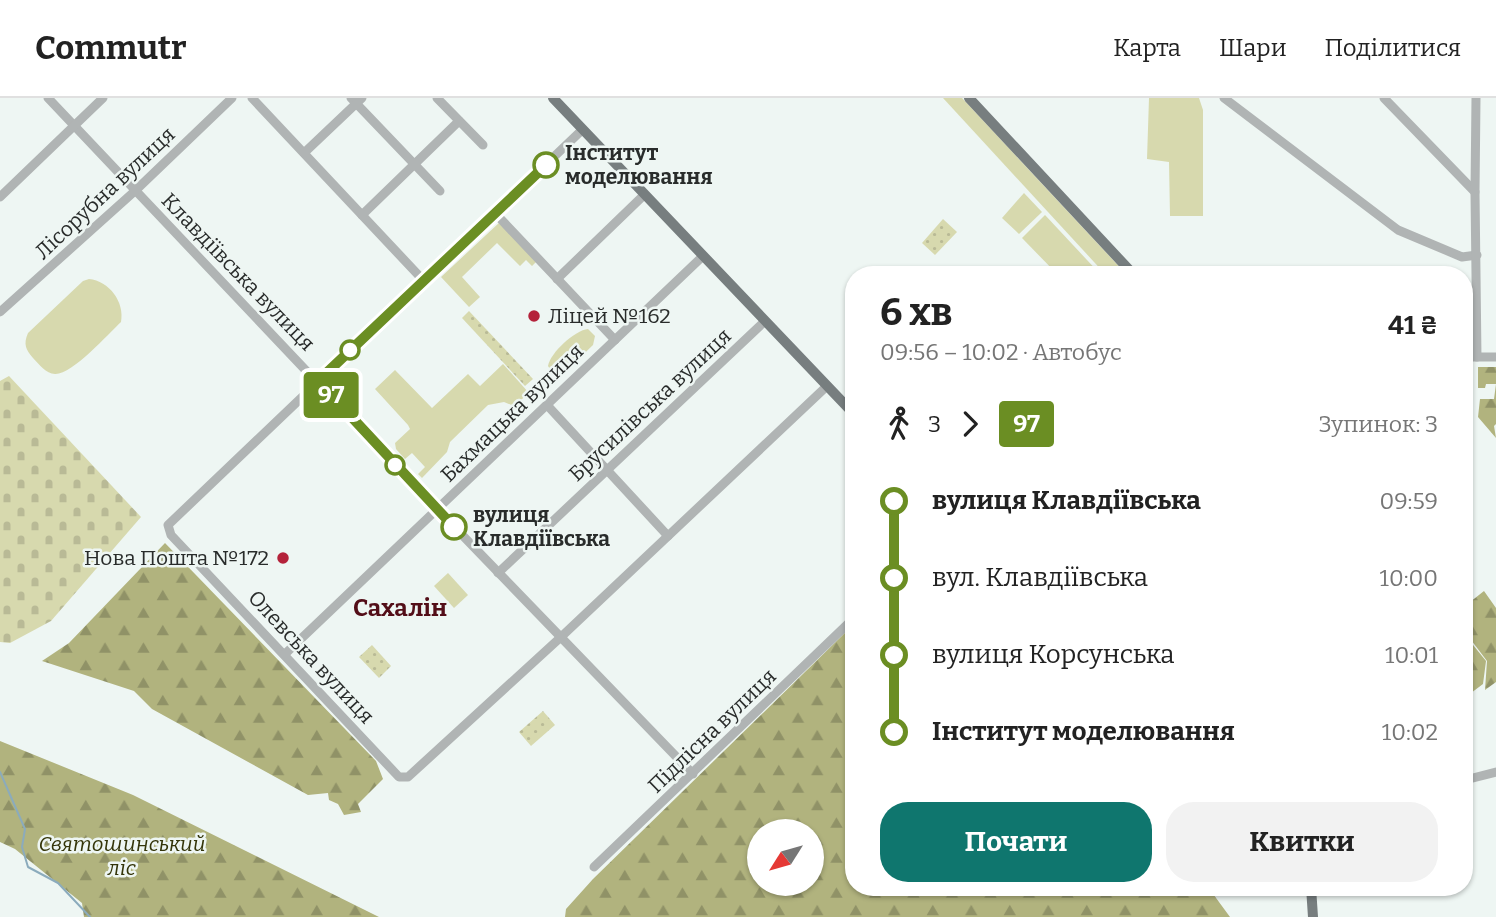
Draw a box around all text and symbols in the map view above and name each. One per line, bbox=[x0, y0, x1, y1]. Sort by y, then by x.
text: Commutr bbox=[35, 28, 187, 68]
text: Карта bbox=[1113, 34, 1181, 62]
text: Шари bbox=[1219, 34, 1287, 62]
text: Поділитися bbox=[1325, 34, 1461, 62]
street label: Лісорубна вулиця bbox=[30, 121, 180, 265]
place label: Інститут моделювання bbox=[565, 140, 713, 190]
marker: Інститут моделювання bbox=[533, 152, 559, 178]
street label: Клавдіївська вулиця bbox=[156, 188, 320, 356]
text: 6 хв bbox=[880, 289, 952, 335]
place label: Ліцей №162 bbox=[548, 303, 671, 329]
marker: Ліцей №162 bbox=[526, 308, 542, 324]
text: 41 ₴ bbox=[1388, 310, 1438, 341]
street label: Брусилівська вулиця bbox=[563, 323, 737, 487]
street label: Бахмацька вулиця bbox=[435, 338, 589, 488]
text: 09:56 – 10:02 · Автобус bbox=[880, 338, 1122, 366]
unlabelled marker bbox=[340, 340, 360, 360]
line badge: 97 bbox=[300, 372, 362, 418]
text: 97 bbox=[318, 381, 344, 409]
icon: walk bbox=[880, 405, 918, 443]
icon: forward bbox=[951, 405, 989, 443]
text: 3 bbox=[928, 410, 941, 438]
text: 97 bbox=[1013, 410, 1040, 438]
text: Зупинок: 3 bbox=[1318, 410, 1438, 438]
unlabelled marker bbox=[385, 455, 405, 475]
text: вулиця Клавдіївська bbox=[932, 485, 1201, 516]
text: 09:59 bbox=[1379, 487, 1438, 515]
place label: вулиця Клавдіївська bbox=[473, 502, 610, 552]
marker: вулиця Клавдіївська bbox=[441, 514, 467, 540]
place label: Нова Пошта №172 bbox=[84, 545, 269, 571]
marker: Нова Пошта №172 bbox=[275, 550, 291, 566]
text: вул. Клавдіївська bbox=[932, 562, 1148, 593]
text: 10:00 bbox=[1380, 564, 1438, 592]
street label: Олевська вулиця bbox=[243, 585, 379, 729]
district label: Сахалін bbox=[353, 594, 447, 622]
text: вулиця Корсунська bbox=[932, 639, 1174, 670]
text: 10:01 bbox=[1385, 641, 1438, 669]
street label: Підлісна вулиця bbox=[643, 663, 781, 799]
text: Інститут моделювання bbox=[932, 716, 1235, 747]
text: 10:02 bbox=[1382, 718, 1438, 746]
button: Почати bbox=[880, 802, 1152, 882]
button: Квитки bbox=[1166, 802, 1438, 882]
north arrow bbox=[747, 819, 824, 896]
map controls bbox=[747, 819, 824, 896]
park label: Святошинський ліс bbox=[39, 831, 206, 881]

